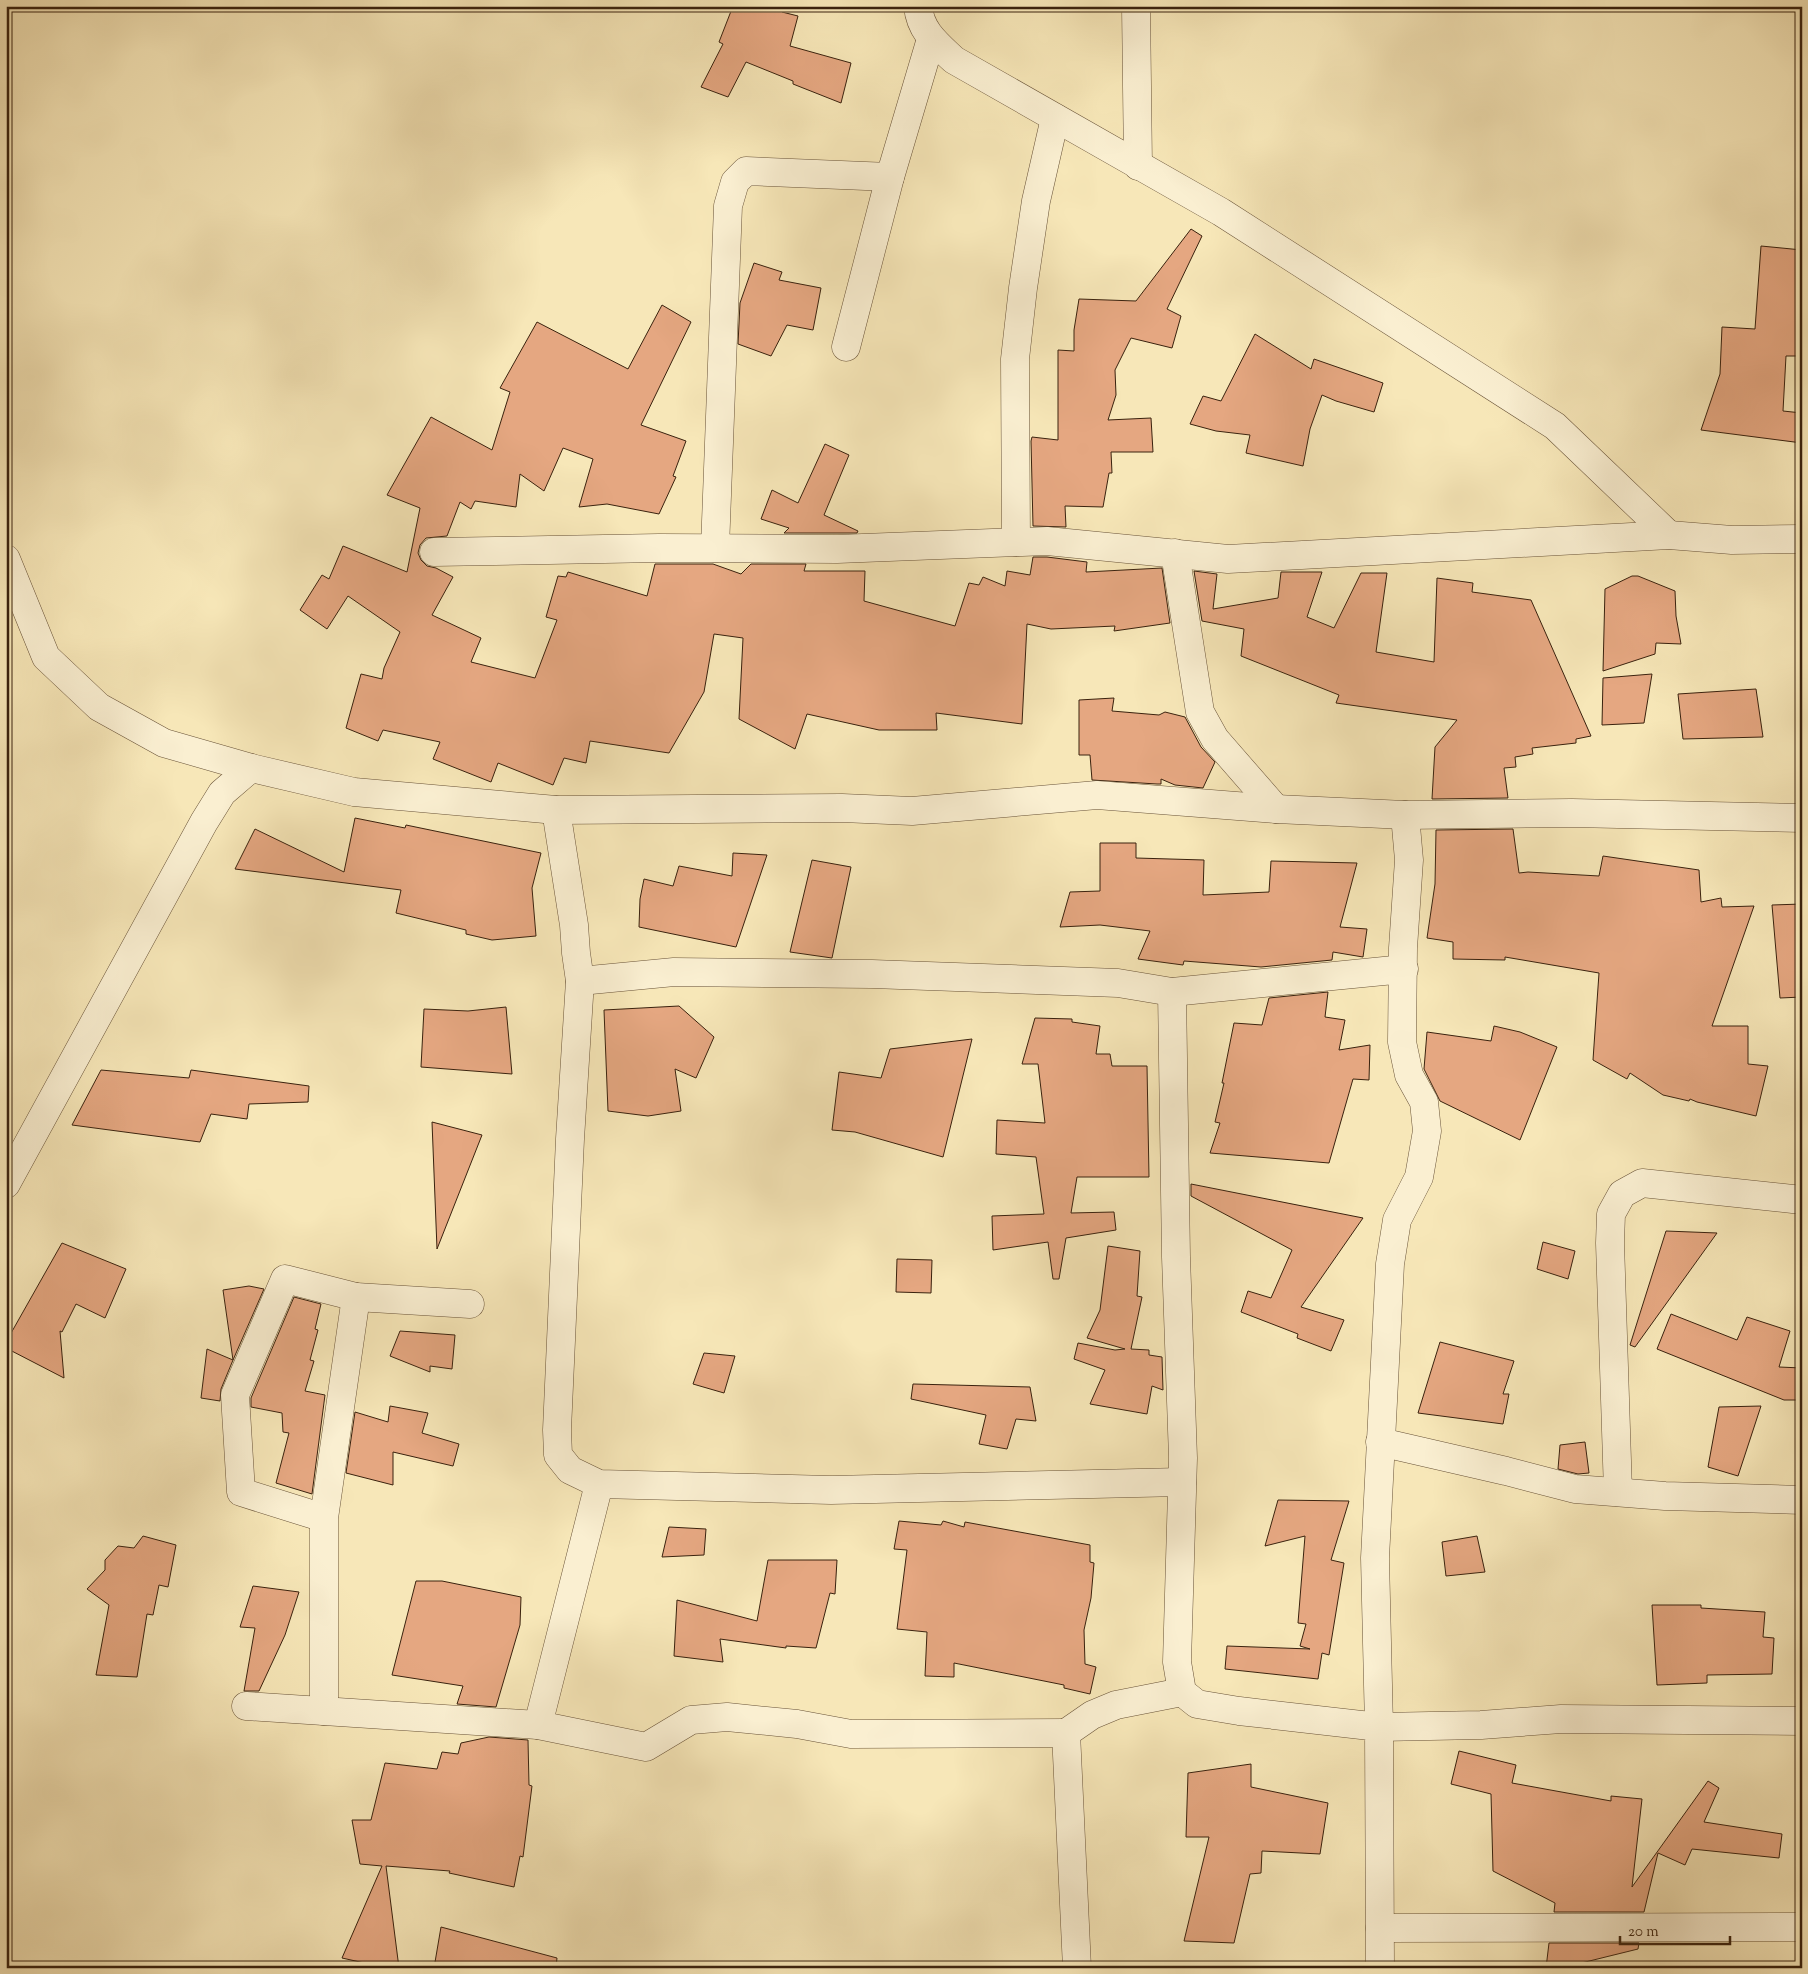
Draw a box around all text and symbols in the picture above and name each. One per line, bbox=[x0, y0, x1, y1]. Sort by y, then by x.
scale bar bbox=[1620, 1914, 1730, 1946]
text: 20 m bbox=[1628, 1922, 1659, 1943]

